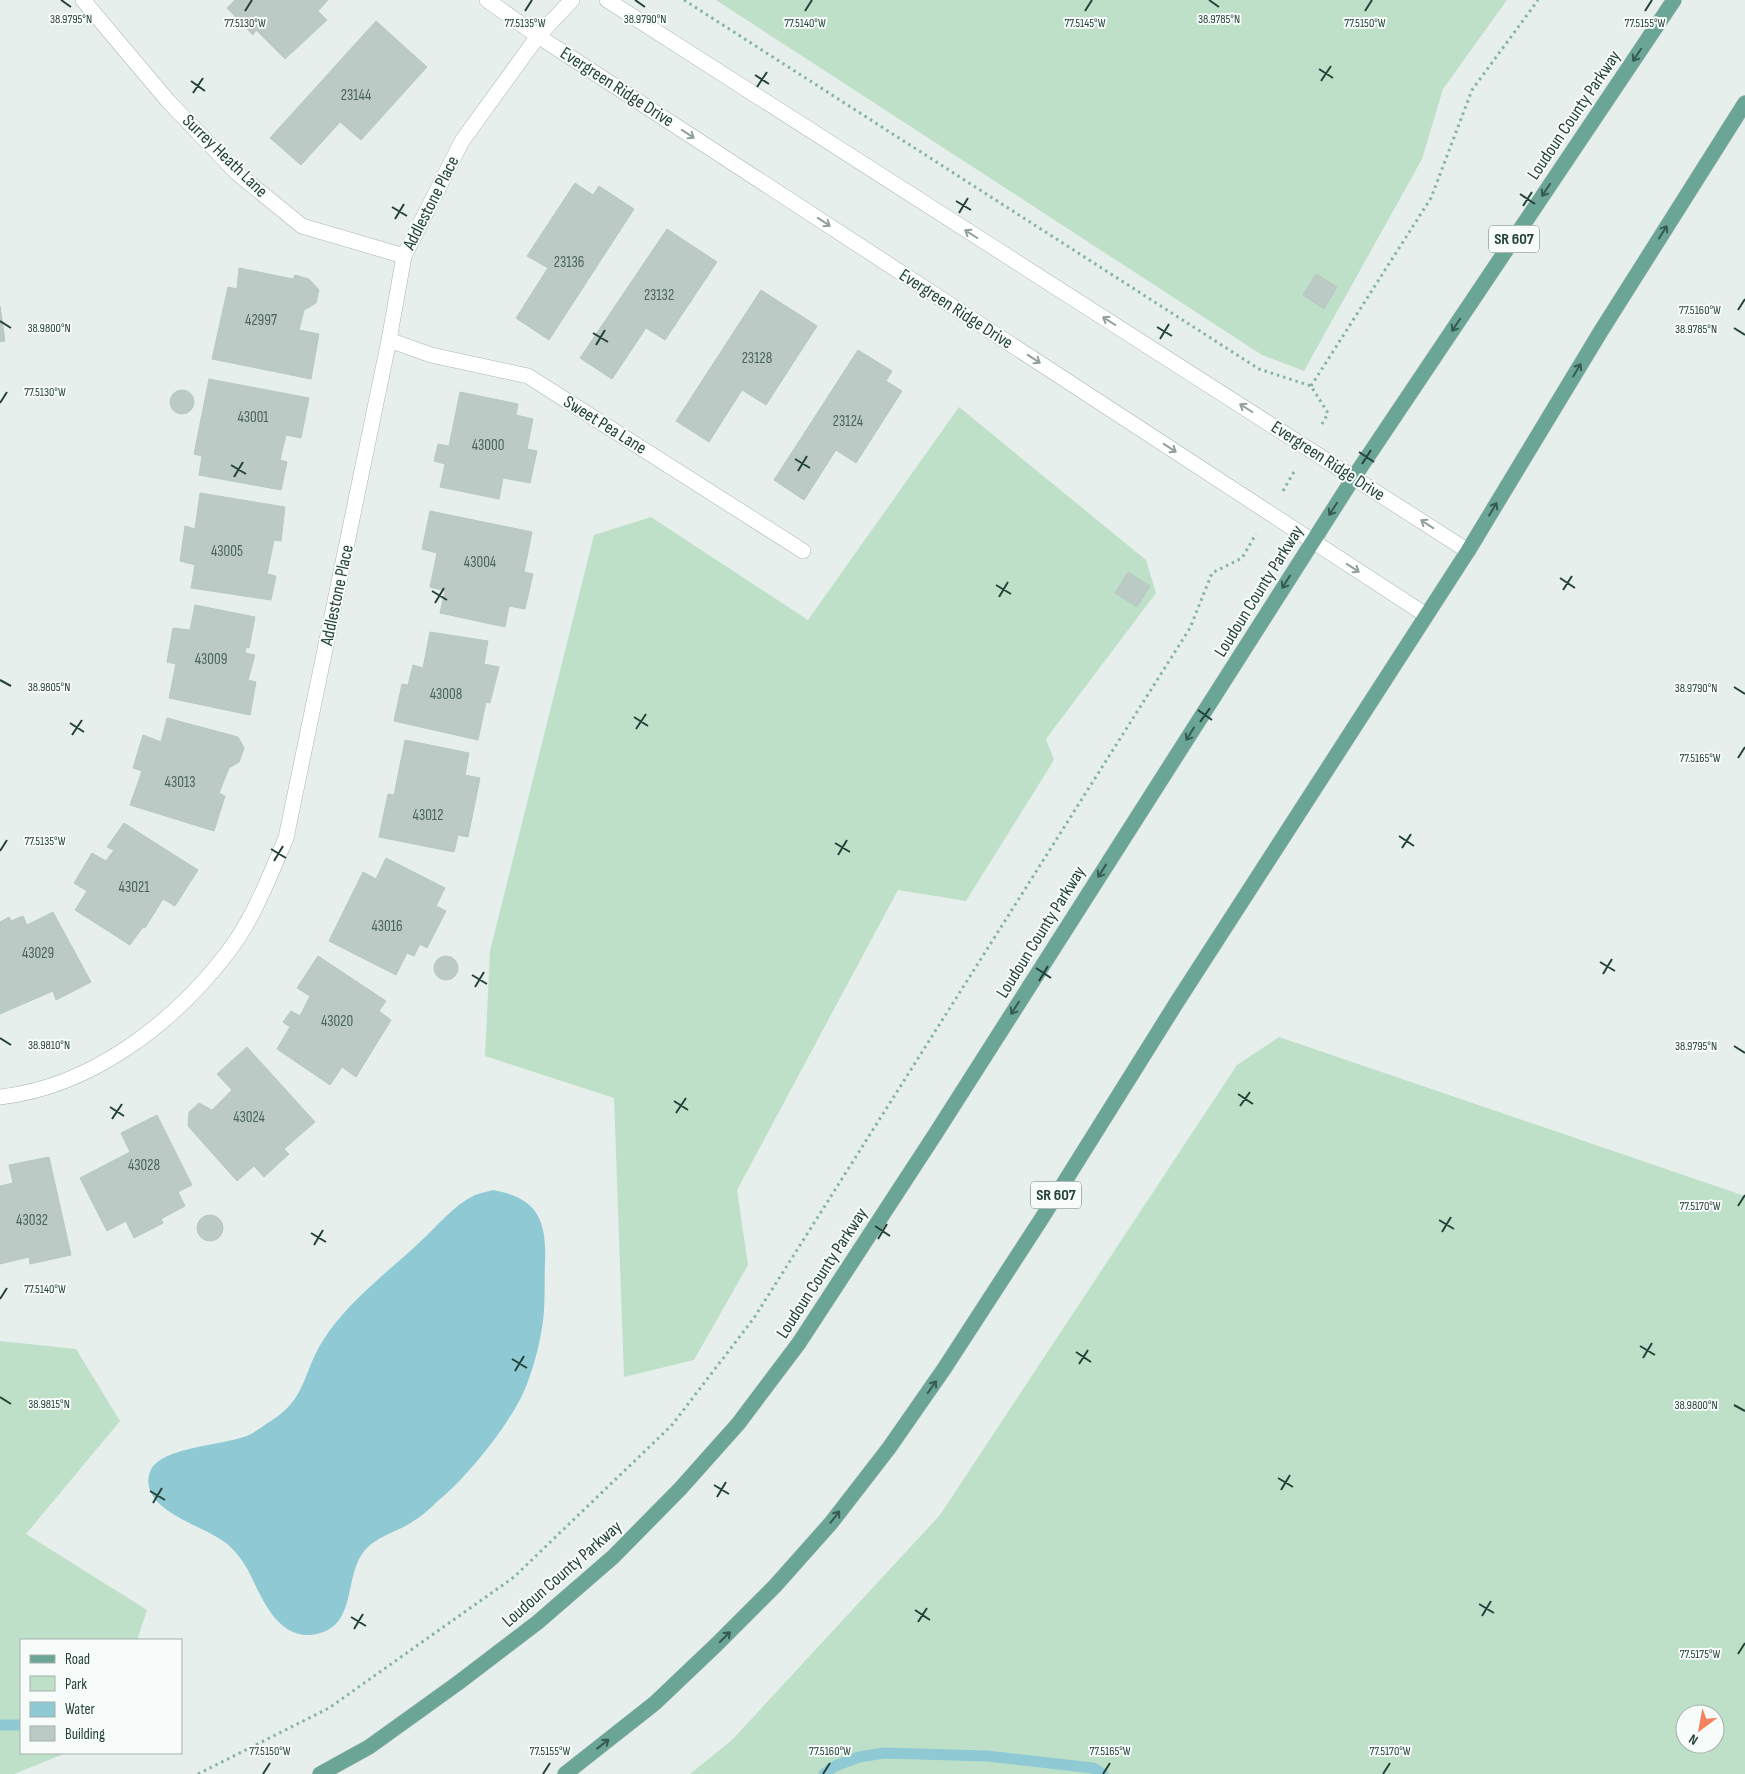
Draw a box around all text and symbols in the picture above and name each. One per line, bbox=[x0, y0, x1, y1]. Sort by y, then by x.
text: 38.9795°N bbox=[50, 12, 92, 27]
text: 38.9790°N bbox=[624, 12, 666, 27]
text: 38.9785°N bbox=[1198, 12, 1240, 27]
text: 77.5130°W bbox=[224, 16, 266, 31]
text: 77.5135°W bbox=[505, 16, 546, 31]
text: 77.5140°W bbox=[784, 16, 826, 31]
text: 77.5145°W bbox=[1064, 16, 1106, 31]
text: 77.5150°W bbox=[1344, 16, 1386, 31]
text: 77.5155°W bbox=[1625, 16, 1666, 31]
street label: Evergreen Ridge Drive bbox=[556, 43, 678, 131]
street label: Loudoun County Parkway bbox=[1523, 46, 1625, 184]
one-way arrow bbox=[1632, 48, 1642, 62]
house number: 23144 bbox=[341, 86, 371, 105]
street label: Surrey Heath Lane bbox=[178, 110, 272, 202]
one-way arrow bbox=[681, 128, 695, 139]
street label: Addlestone Place bbox=[398, 153, 464, 254]
one-way arrow bbox=[1541, 183, 1551, 197]
one-way arrow bbox=[817, 218, 831, 228]
road number: SR 607 bbox=[1489, 225, 1539, 252]
one-way arrow bbox=[1659, 226, 1669, 240]
one-way arrow bbox=[965, 229, 979, 239]
house number: 23136 bbox=[554, 253, 584, 272]
street label: Evergreen Ridge Drive bbox=[895, 265, 1017, 353]
house number: 23132 bbox=[644, 286, 674, 305]
text: 77.5160°W bbox=[1679, 303, 1721, 318]
house number: 42997 bbox=[245, 311, 277, 330]
one-way arrow bbox=[1102, 316, 1116, 326]
one-way arrow bbox=[1451, 318, 1461, 332]
text: 38.9800°N bbox=[27, 321, 71, 336]
text: 38.9785°N bbox=[1675, 322, 1717, 337]
house number: 23128 bbox=[742, 349, 772, 368]
one-way arrow bbox=[1026, 354, 1040, 364]
one-way arrow bbox=[1573, 364, 1583, 378]
text: 77.5130°W bbox=[24, 385, 66, 400]
street label: Sweet Pea Lane bbox=[560, 391, 650, 459]
one-way arrow bbox=[1239, 403, 1253, 413]
house number: 43001 bbox=[237, 408, 269, 427]
house number: 23124 bbox=[833, 412, 863, 431]
street label: Evergreen Ridge Drive bbox=[1267, 417, 1389, 505]
house number: 43000 bbox=[472, 436, 504, 455]
one-way arrow bbox=[1162, 443, 1176, 453]
one-way arrow bbox=[1328, 502, 1338, 516]
one-way arrow bbox=[1489, 503, 1499, 517]
one-way arrow bbox=[1420, 519, 1434, 529]
street label: Loudoun County Parkway bbox=[1210, 521, 1308, 661]
house number: 43005 bbox=[211, 542, 243, 561]
street label: Addlestone Place bbox=[316, 543, 358, 648]
house number: 43004 bbox=[464, 553, 496, 572]
one-way arrow bbox=[1346, 563, 1360, 573]
one-way arrow bbox=[1281, 575, 1291, 589]
house number: 43009 bbox=[195, 650, 227, 669]
text: 38.9805°N bbox=[28, 680, 70, 695]
text: 38.9790°N bbox=[1675, 681, 1717, 696]
house number: 43008 bbox=[430, 685, 462, 704]
one-way arrow bbox=[1184, 727, 1194, 741]
text: 77.5165°W bbox=[1679, 751, 1721, 766]
house number: 43013 bbox=[165, 773, 195, 792]
house number: 43012 bbox=[413, 806, 443, 825]
text: 77.5135°W bbox=[25, 834, 66, 849]
street label: Loudoun County Parkway bbox=[992, 862, 1090, 1002]
one-way arrow bbox=[1097, 864, 1107, 878]
house number: 43021 bbox=[119, 878, 150, 897]
house number: 43016 bbox=[371, 917, 403, 936]
house number: 43029 bbox=[22, 944, 54, 963]
one-way arrow bbox=[1010, 1001, 1020, 1015]
house number: 43020 bbox=[321, 1012, 353, 1031]
text: 38.9810°N bbox=[28, 1038, 70, 1053]
text: 38.9795°N bbox=[1675, 1039, 1717, 1054]
house number: 43024 bbox=[233, 1108, 265, 1127]
house number: 43028 bbox=[128, 1156, 160, 1175]
road number: SR 607 bbox=[1031, 1182, 1081, 1208]
text: 77.5170°W bbox=[1679, 1199, 1721, 1214]
street label: Loudoun County Parkway bbox=[772, 1204, 872, 1342]
house number: 43032 bbox=[16, 1211, 48, 1230]
text: 77.5140°W bbox=[24, 1282, 66, 1297]
one-way arrow bbox=[927, 1380, 937, 1394]
text: 38.9815°N bbox=[28, 1397, 70, 1412]
text: 38.9800°N bbox=[1674, 1398, 1718, 1413]
one-way arrow bbox=[830, 1510, 840, 1524]
street label: Loudoun County Parkway bbox=[498, 1516, 626, 1632]
one-way arrow bbox=[719, 1630, 731, 1643]
legend bbox=[20, 1639, 182, 1754]
text: 77.5175°W bbox=[1680, 1647, 1721, 1662]
text: Road bbox=[65, 1650, 90, 1669]
text: Park bbox=[65, 1675, 87, 1694]
text: Water bbox=[65, 1700, 96, 1719]
north arrow bbox=[1675, 1704, 1725, 1754]
text: Building bbox=[65, 1725, 105, 1744]
text: N bbox=[1686, 1730, 1701, 1749]
one-way arrow bbox=[596, 1738, 609, 1749]
text: 77.5150°W bbox=[249, 1744, 291, 1759]
text: 77.5155°W bbox=[530, 1744, 571, 1759]
text: 77.5160°W bbox=[809, 1744, 851, 1759]
text: 77.5165°W bbox=[1089, 1744, 1131, 1759]
text: 77.5170°W bbox=[1369, 1744, 1411, 1759]

